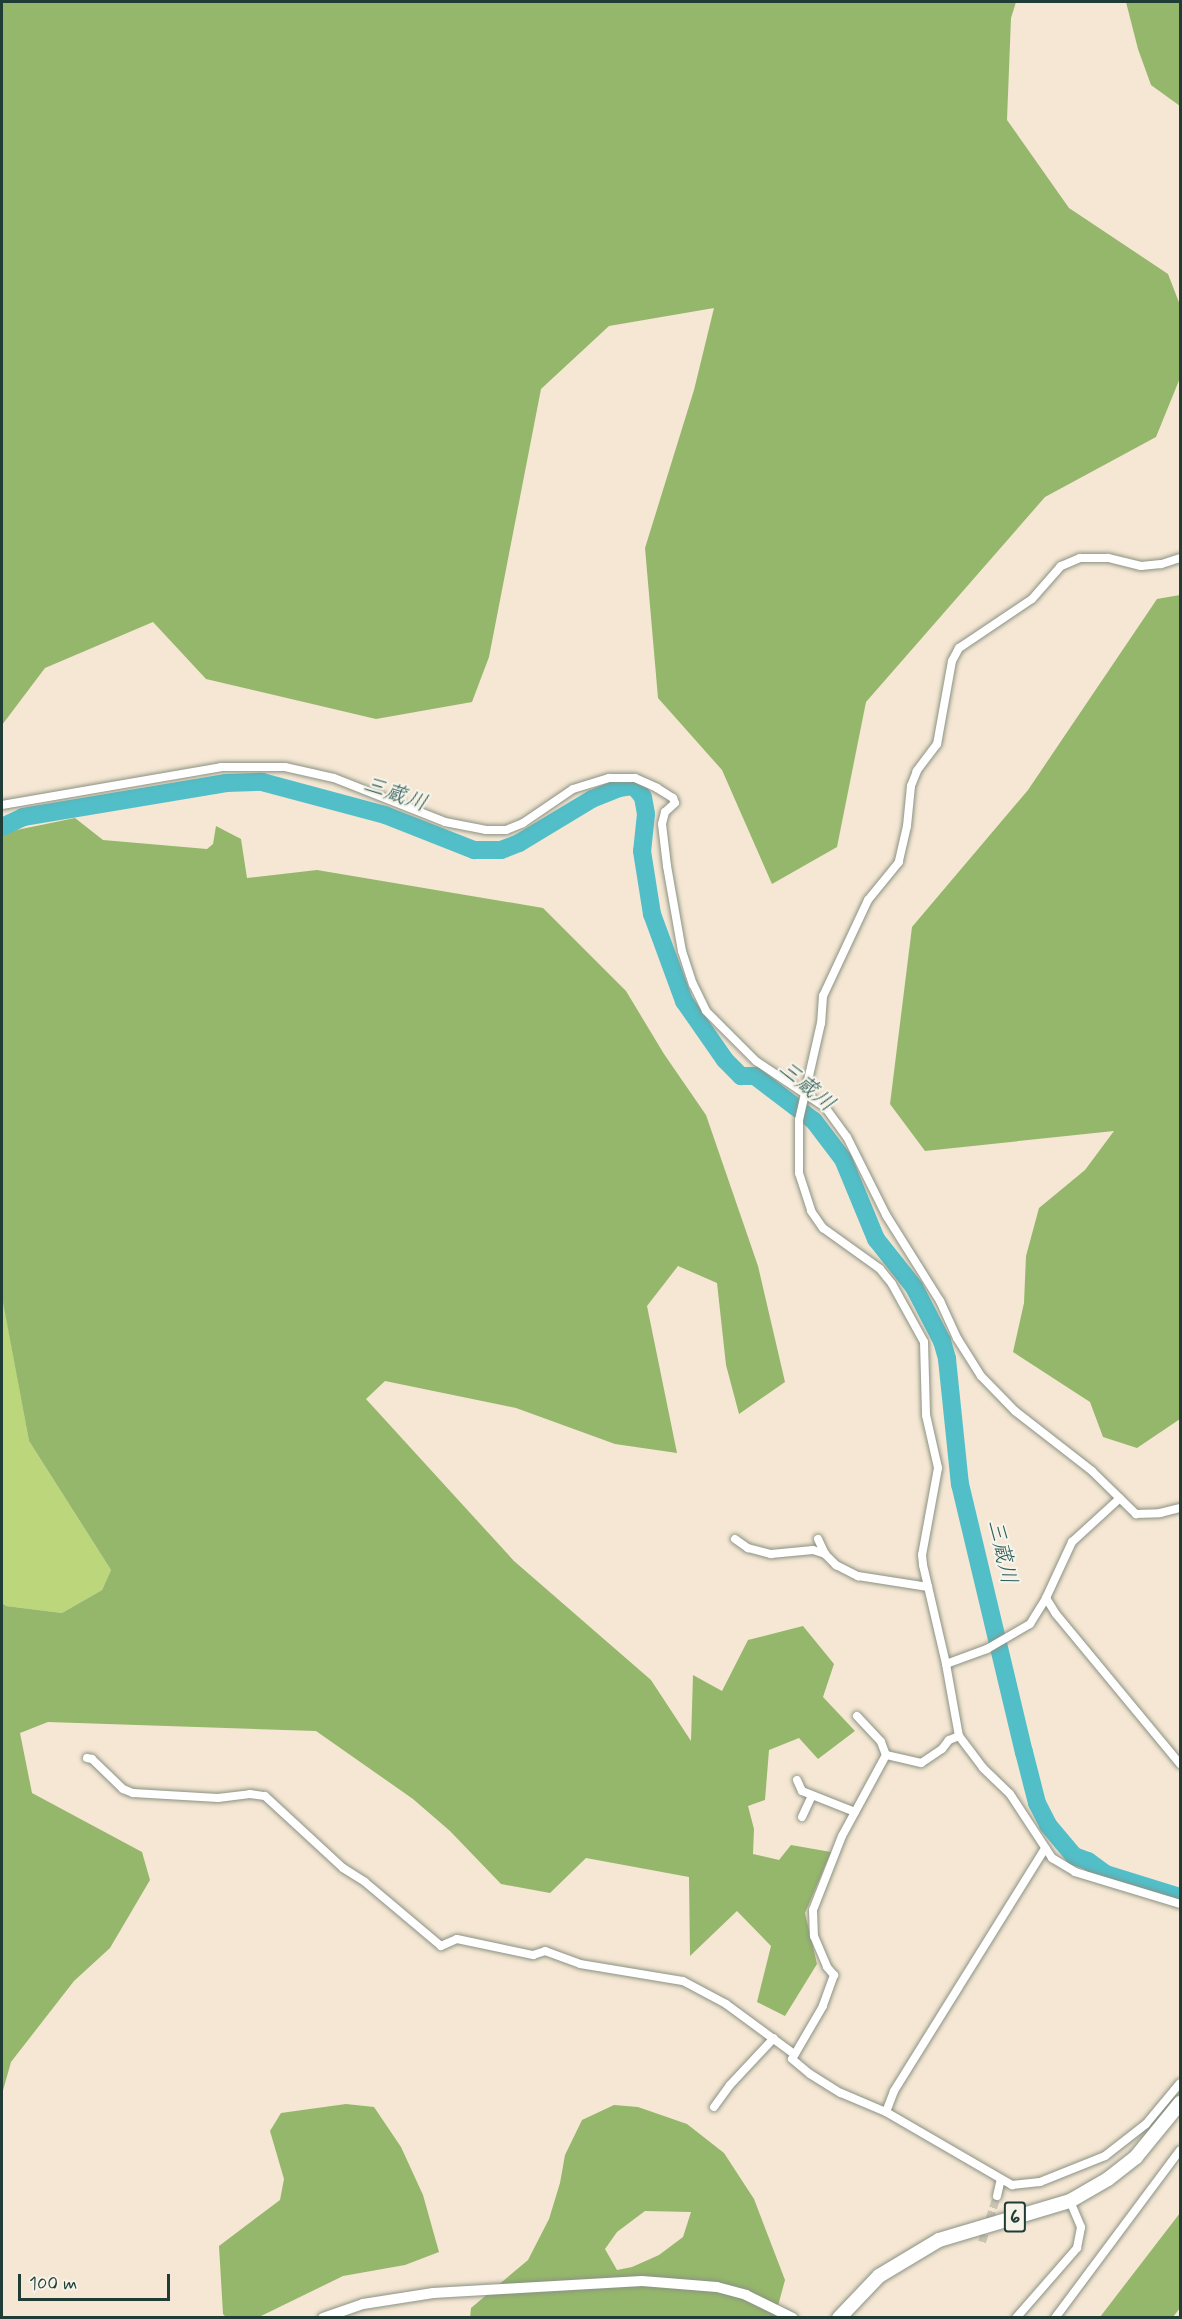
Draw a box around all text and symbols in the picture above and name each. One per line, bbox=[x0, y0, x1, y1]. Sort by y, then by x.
water label: 三蔵川 bbox=[360, 772, 430, 818]
water label: 三蔵川 bbox=[772, 1056, 840, 1118]
water label: 三蔵川 bbox=[981, 1517, 1021, 1587]
road number: 6 bbox=[1003, 2200, 1027, 2234]
scale bar bbox=[21, 2262, 172, 2300]
text: 100 m bbox=[29, 2272, 77, 2296]

